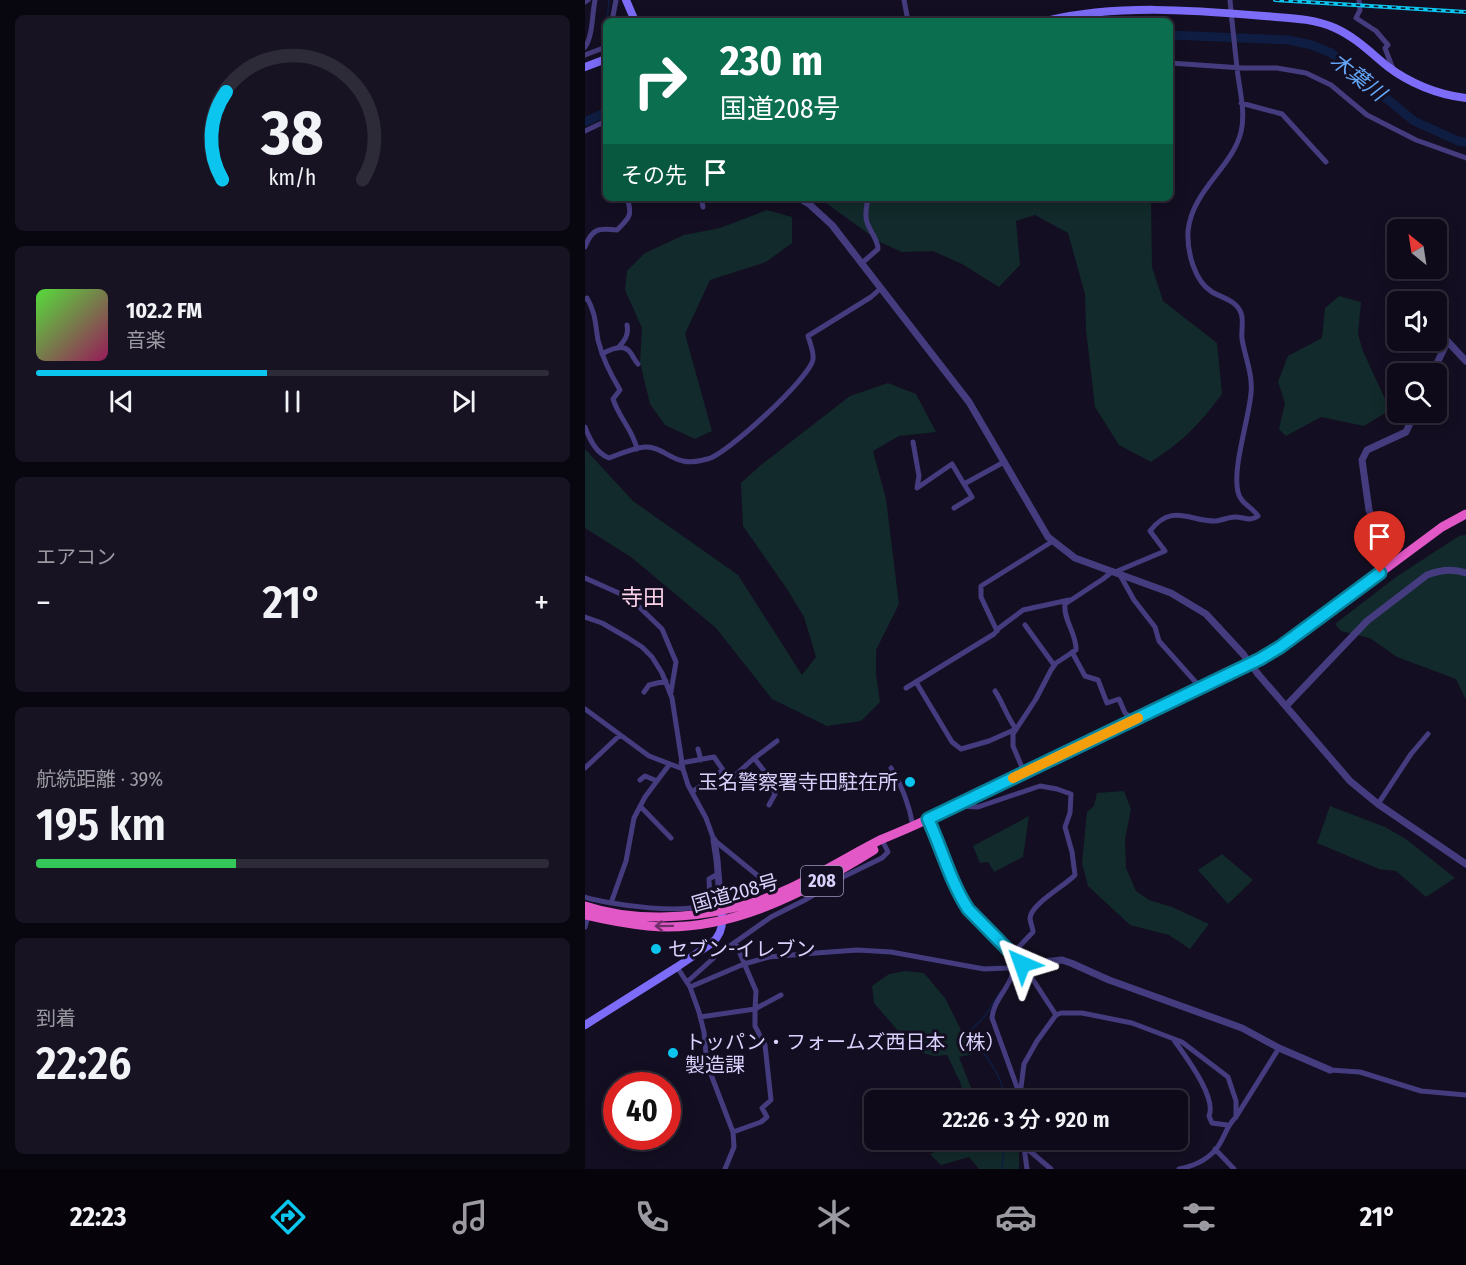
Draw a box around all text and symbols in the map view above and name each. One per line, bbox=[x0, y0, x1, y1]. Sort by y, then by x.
text: 230 m bbox=[720, 36, 823, 86]
icon: right bbox=[621, 42, 699, 120]
water label: 木葉川 bbox=[1325, 47, 1392, 108]
text: 国道208号 bbox=[720, 93, 840, 125]
text: 38 bbox=[260, 96, 324, 171]
icon: arrive bbox=[699, 156, 732, 189]
text: その先 bbox=[621, 162, 687, 189]
text: km/h bbox=[269, 165, 316, 191]
north arrow bbox=[1387, 219, 1447, 279]
map controls bbox=[1387, 219, 1447, 423]
button: sound bbox=[1387, 291, 1447, 351]
text: 102.2 FM bbox=[126, 297, 202, 324]
text: 音楽 bbox=[126, 328, 166, 352]
button: search bbox=[1387, 363, 1447, 423]
icon: previous bbox=[105, 385, 138, 418]
icon: pause bbox=[276, 385, 309, 418]
icon: next bbox=[447, 385, 480, 418]
pin bbox=[1354, 511, 1405, 573]
icon: arrive bbox=[1363, 520, 1396, 553]
text: エアコン bbox=[36, 545, 116, 569]
text: 21° bbox=[263, 576, 322, 630]
text: − bbox=[36, 583, 51, 623]
text: + bbox=[534, 583, 549, 623]
district label: 寺田 bbox=[621, 584, 665, 611]
text: 航続距離 · 39% bbox=[36, 767, 163, 791]
place label: 玉名警察署寺田駐在所 bbox=[698, 770, 898, 794]
marker: 玉名警察署寺田駐在所 bbox=[903, 775, 917, 789]
text: 195 km bbox=[36, 798, 166, 852]
road number: 208 bbox=[801, 866, 843, 896]
street label: 国道208号 bbox=[689, 869, 781, 917]
one-way arrow bbox=[655, 920, 675, 932]
position arrow bbox=[990, 932, 1054, 996]
place label: セブン-イレブン bbox=[668, 937, 815, 961]
marker: セブン-イレブン bbox=[649, 942, 663, 956]
text: 到着 bbox=[36, 1006, 76, 1030]
place label: トッパン・フォームズ西日本（株） 製造課 bbox=[685, 1030, 1005, 1077]
text: 22:26 bbox=[36, 1037, 131, 1091]
marker: トッパン・フォームズ西日本（株） 製造課 bbox=[666, 1046, 680, 1060]
speed limit sign: 40 bbox=[603, 1072, 681, 1150]
text: 22:26 · 3 分 · 920 m bbox=[943, 1106, 1109, 1133]
icon: directions bbox=[267, 1196, 309, 1238]
icon: music bbox=[449, 1196, 491, 1238]
icon: phone bbox=[631, 1196, 673, 1238]
icon: climate bbox=[813, 1196, 855, 1238]
icon: car bbox=[995, 1196, 1037, 1238]
icon: filters bbox=[1178, 1196, 1220, 1238]
text: 22:23 bbox=[70, 1201, 127, 1233]
text: 21° bbox=[1360, 1201, 1396, 1233]

